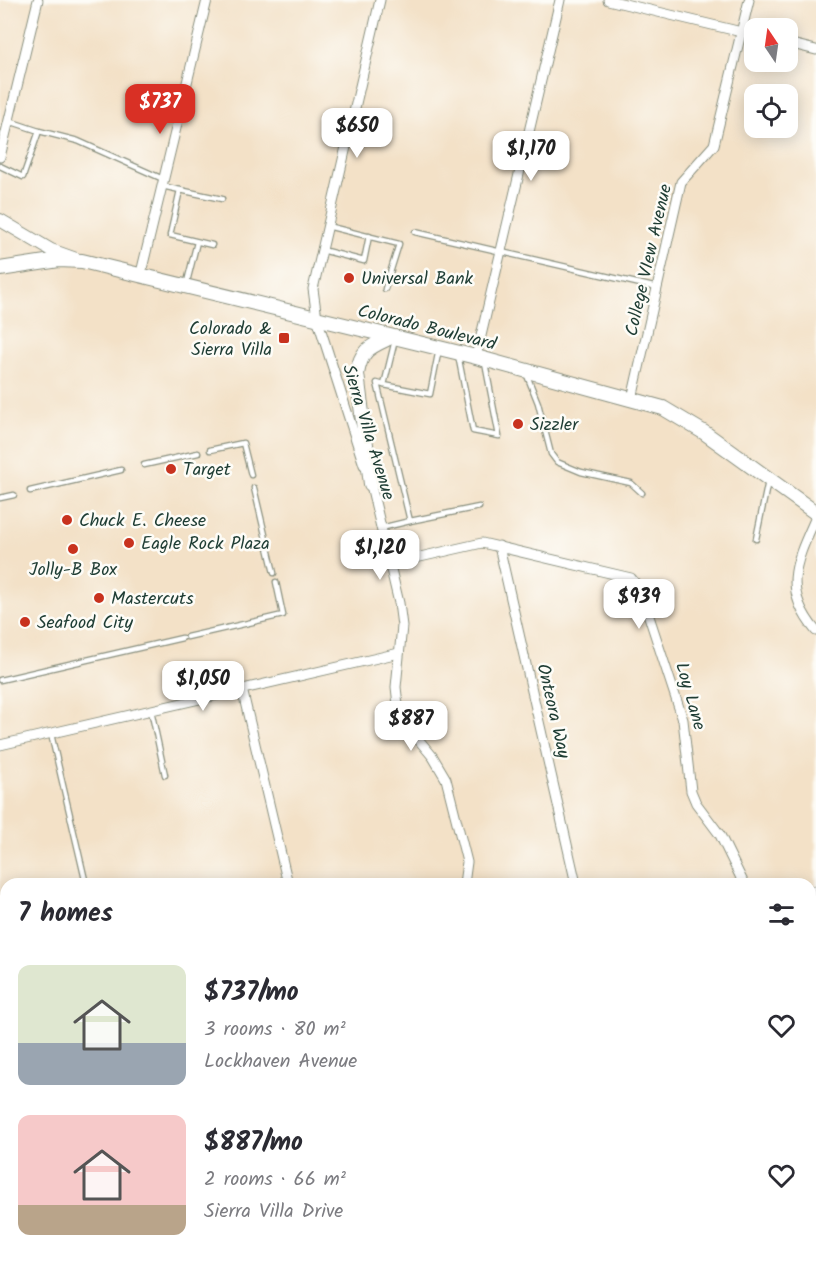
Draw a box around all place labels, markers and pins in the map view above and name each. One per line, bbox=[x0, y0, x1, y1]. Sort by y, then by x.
pin: $737 bbox=[124, 84, 196, 135]
pin: $650 bbox=[321, 108, 393, 159]
pin: $1,170 bbox=[482, 131, 580, 182]
place label: Universal Bank bbox=[361, 265, 474, 294]
marker: Universal Bank bbox=[342, 271, 356, 285]
place label: Colorado & Sierra Villa bbox=[189, 315, 272, 365]
marker: Colorado & Sierra Villa bbox=[277, 331, 291, 345]
place label: Sizzler bbox=[530, 411, 579, 440]
marker: Sizzler bbox=[511, 417, 525, 431]
place label: Target bbox=[183, 456, 232, 485]
marker: Target bbox=[164, 462, 178, 476]
place label: Chuck E. Cheese bbox=[79, 507, 206, 536]
marker: Chuck E. Cheese bbox=[60, 513, 74, 527]
place label: Eagle Rock Plaza bbox=[141, 530, 270, 559]
pin: $1,120 bbox=[331, 530, 429, 581]
marker: Eagle Rock Plaza bbox=[122, 536, 136, 550]
marker: Jolly-B Box bbox=[66, 542, 80, 556]
place label: Jolly-B Box bbox=[29, 556, 117, 585]
pin: $939 bbox=[603, 579, 675, 630]
place label: Mastercuts bbox=[111, 585, 194, 614]
marker: Mastercuts bbox=[92, 591, 106, 605]
place label: Seafood City bbox=[37, 609, 133, 638]
marker: Seafood City bbox=[18, 615, 32, 629]
pin: $1,050 bbox=[154, 661, 252, 712]
pin: $887 bbox=[375, 701, 447, 752]

